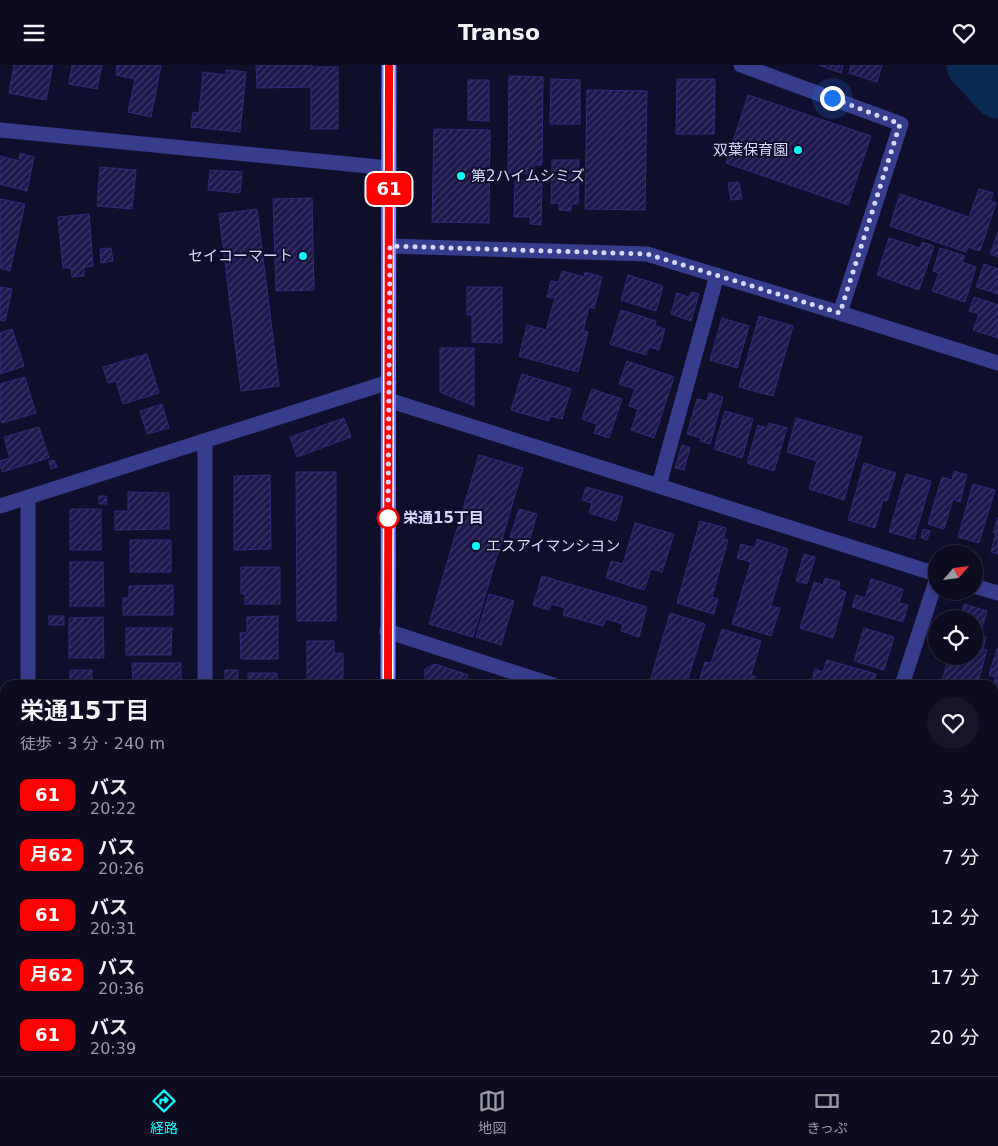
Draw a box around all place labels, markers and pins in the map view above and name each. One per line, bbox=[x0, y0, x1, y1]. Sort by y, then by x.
place label: 双葉保育園 bbox=[713, 141, 788, 159]
marker: 双葉保育園 bbox=[792, 144, 804, 156]
place label: 第2ハイムシミズ bbox=[471, 167, 585, 185]
marker: 第2ハイムシミズ bbox=[455, 170, 467, 182]
place label: セイコーマート bbox=[188, 247, 293, 265]
marker: セイコーマート bbox=[297, 250, 309, 262]
marker: 栄通15丁目 bbox=[377, 507, 399, 529]
place label: 栄通15丁目 bbox=[403, 509, 484, 527]
place label: エスアイマンシヨン bbox=[486, 537, 620, 555]
marker: エスアイマンシヨン bbox=[470, 540, 482, 552]

